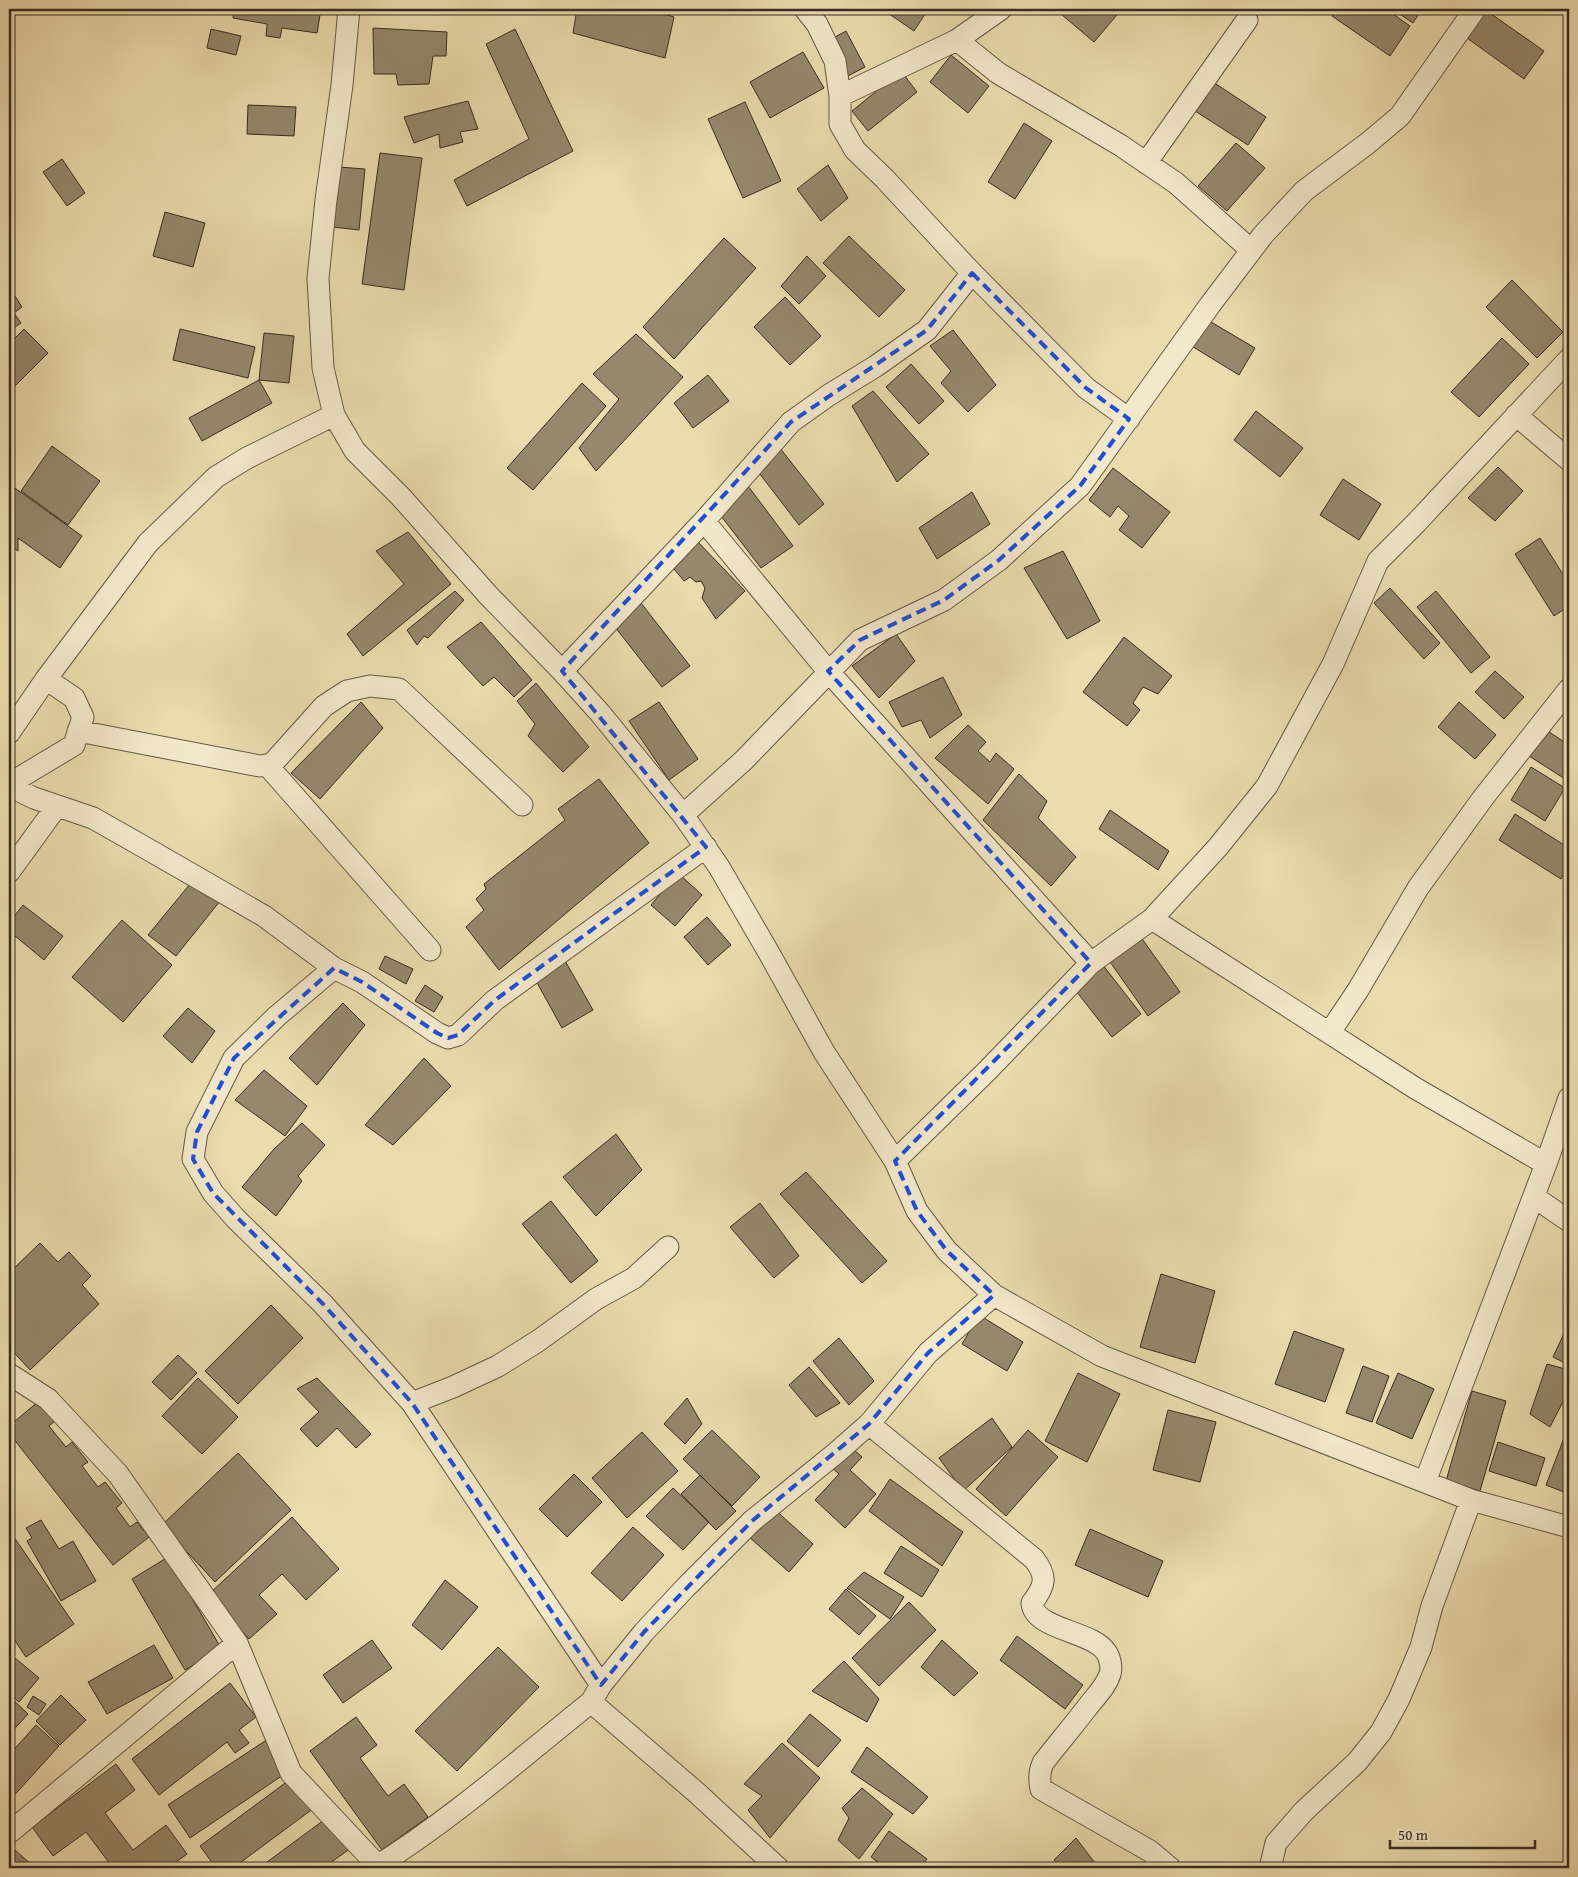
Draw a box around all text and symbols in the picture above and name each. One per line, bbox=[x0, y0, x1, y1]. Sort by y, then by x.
scale bar bbox=[1390, 1817, 1536, 1849]
text: 50 m bbox=[1398, 1824, 1429, 1845]

